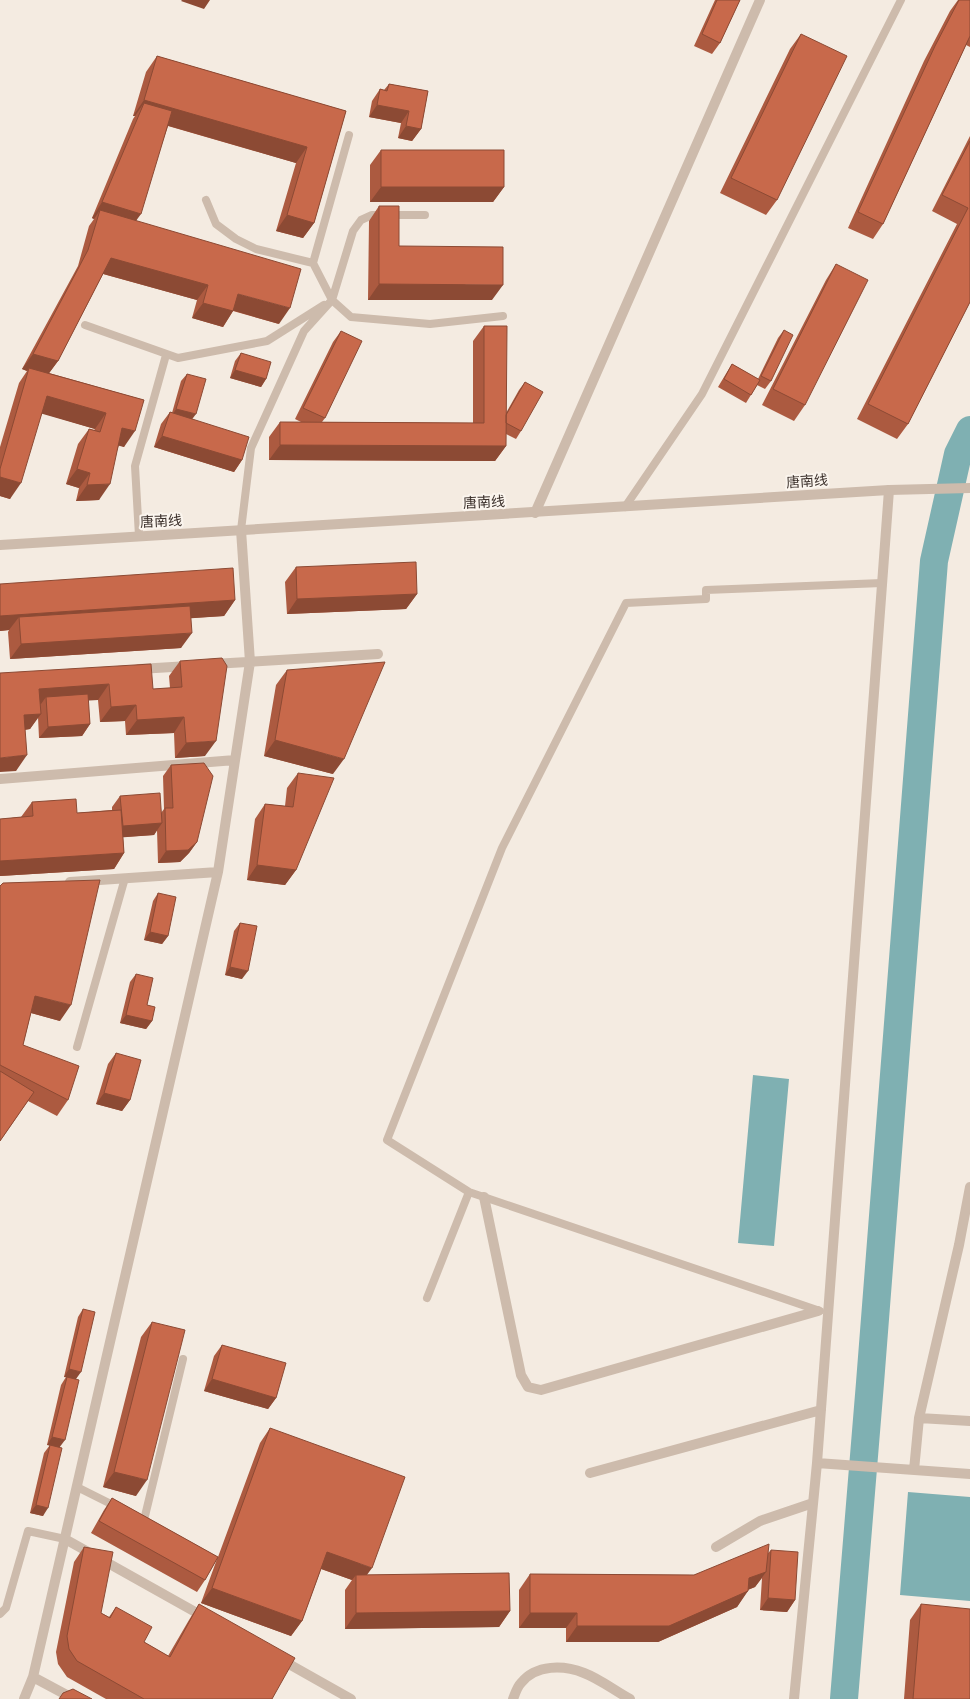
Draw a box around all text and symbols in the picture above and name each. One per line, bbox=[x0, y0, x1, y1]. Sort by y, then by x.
street label: 唐南线 bbox=[785, 471, 829, 490]
street label: 唐南线 bbox=[463, 492, 505, 511]
street label: 唐南线 bbox=[140, 511, 182, 530]

